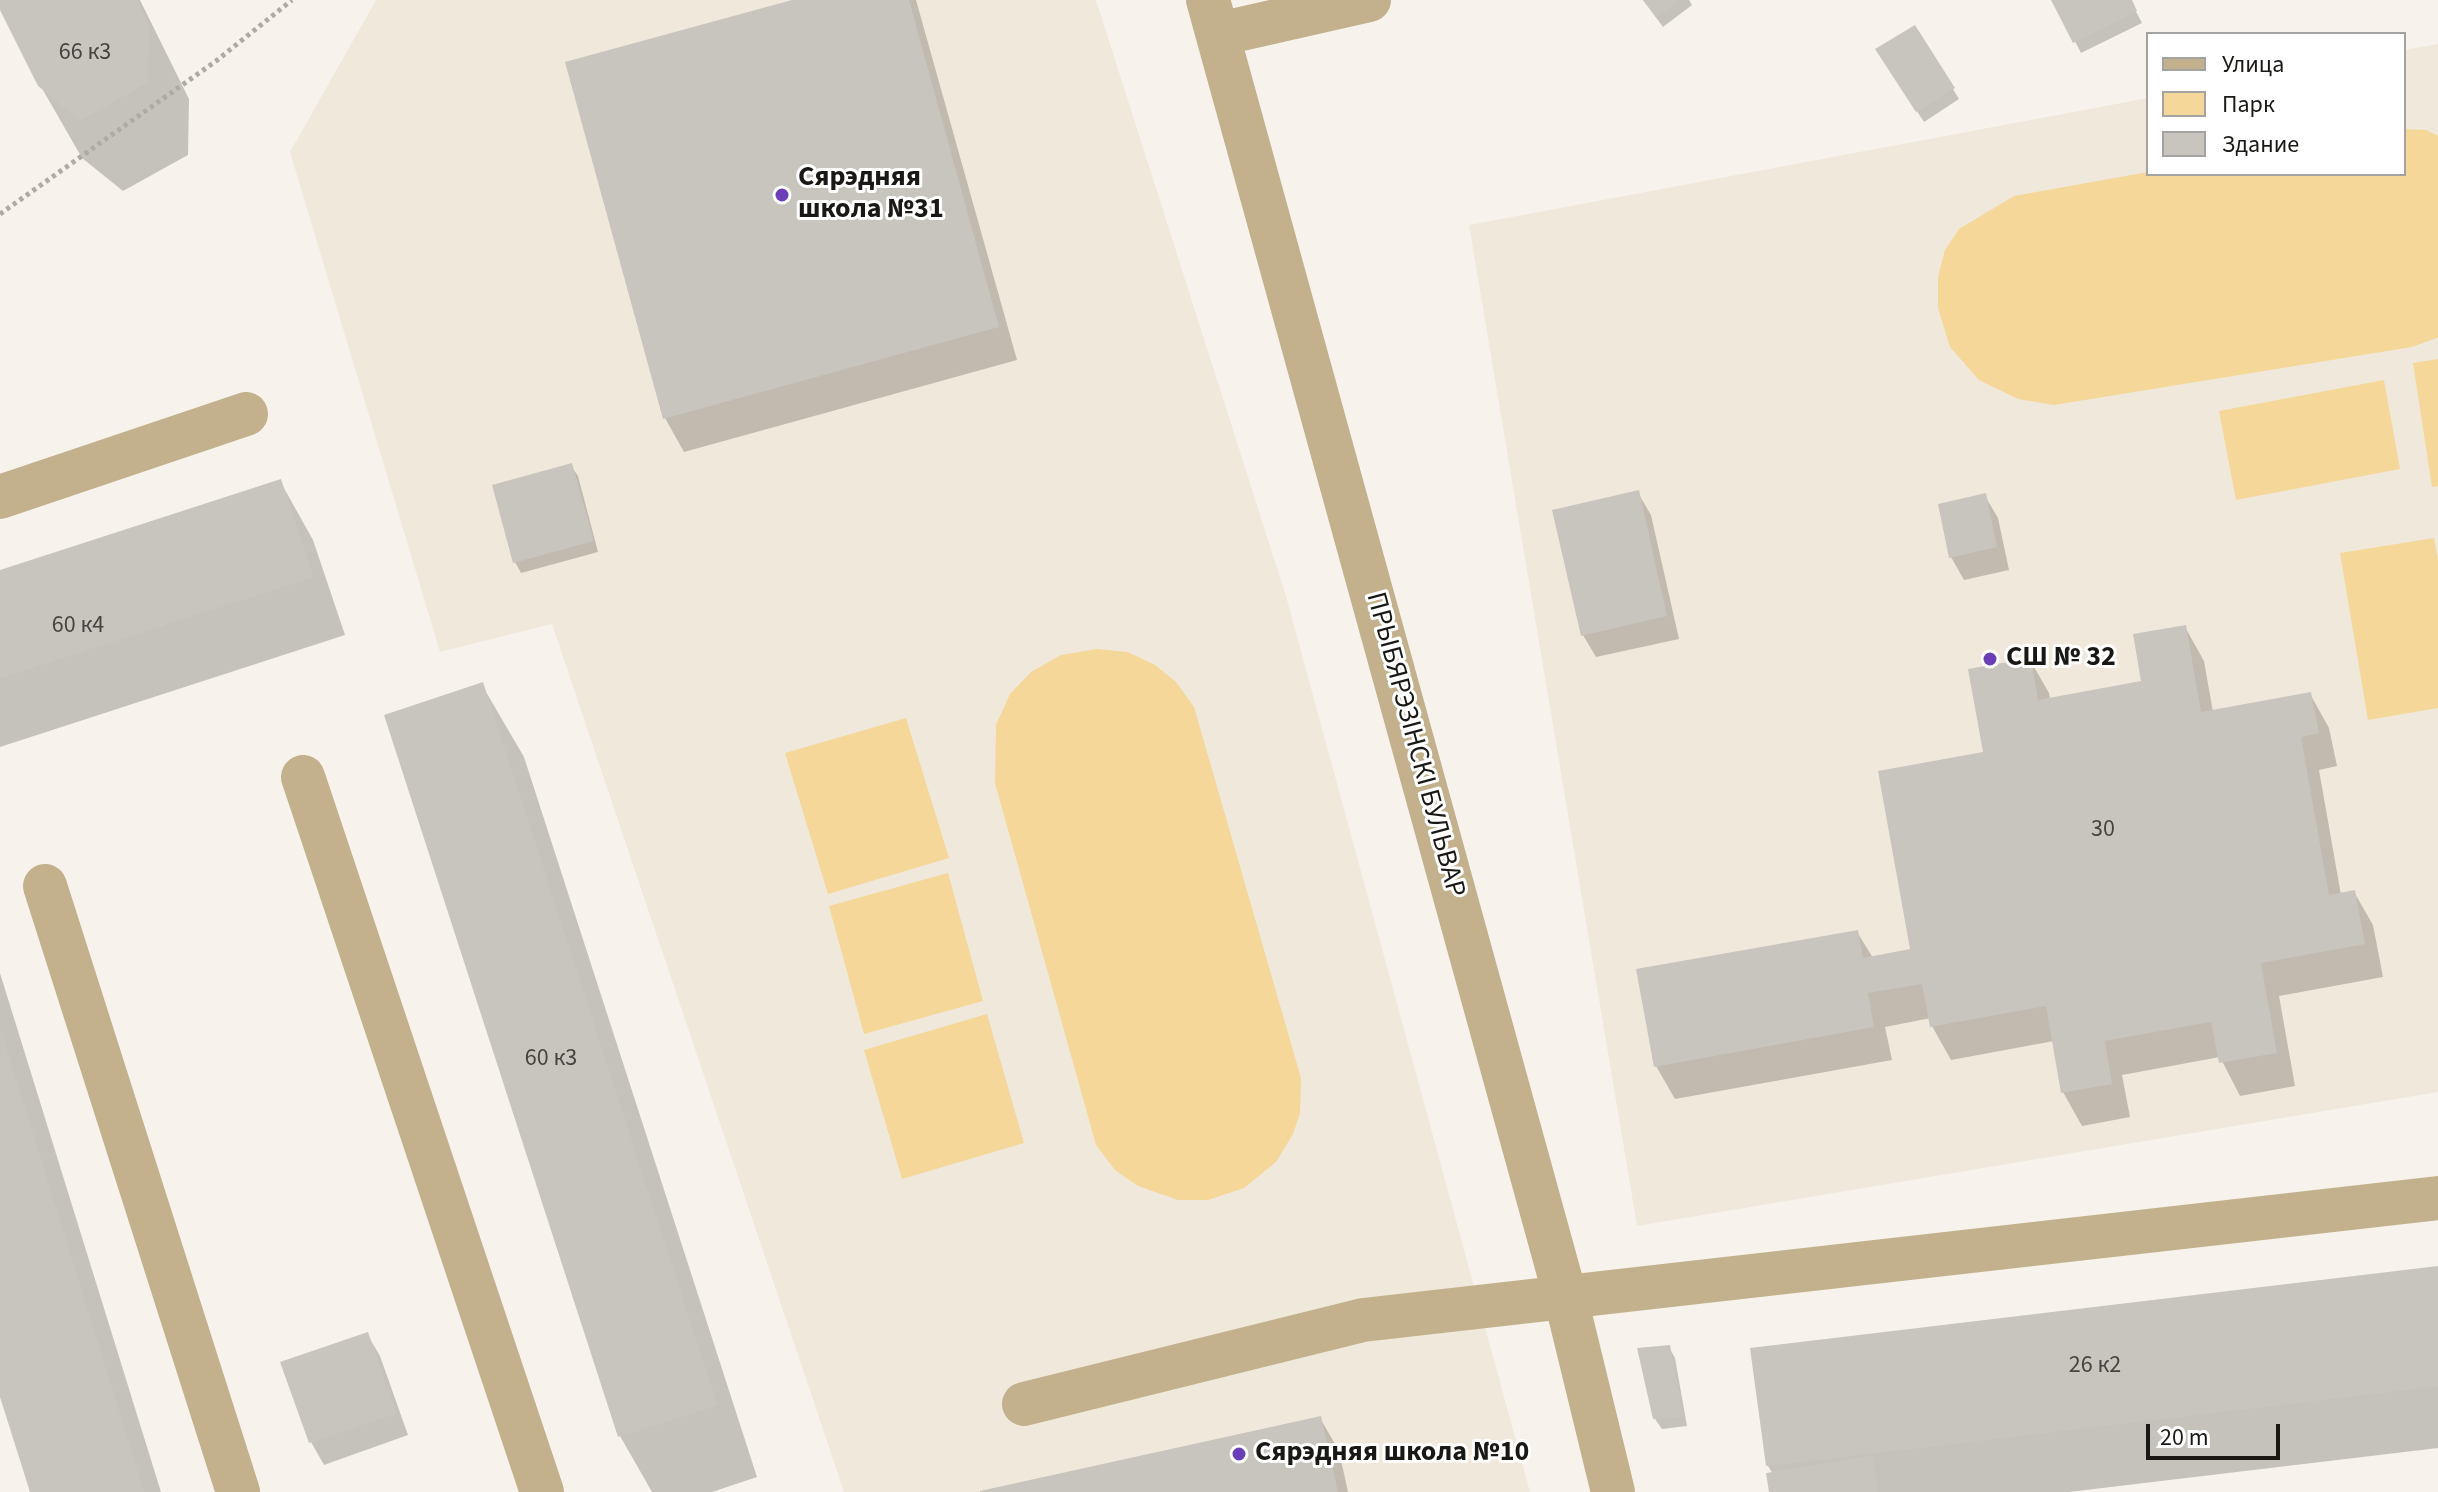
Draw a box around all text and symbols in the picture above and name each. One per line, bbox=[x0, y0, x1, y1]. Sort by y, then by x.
legend bbox=[2146, 32, 2406, 176]
house number: 66 к3 bbox=[59, 40, 111, 68]
text: Улица bbox=[2222, 47, 2284, 82]
text: Парк bbox=[2222, 87, 2275, 122]
text: Здание bbox=[2222, 127, 2299, 162]
place label: Сярэдняя школа №31 bbox=[798, 162, 944, 228]
marker: Сярэдняя школа №31 bbox=[773, 186, 791, 204]
street label: ПРЫБЯРЭЗІНСКІ БУЛЬВАР bbox=[1357, 589, 1471, 901]
house number: 60 к4 bbox=[52, 613, 104, 641]
place label: СШ № 32 bbox=[2006, 642, 2116, 676]
marker: СШ № 32 bbox=[1981, 650, 1999, 668]
house number: 30 bbox=[2091, 817, 2115, 845]
house number: 60 к3 bbox=[525, 1046, 577, 1074]
house number: 26 к2 bbox=[2069, 1353, 2121, 1381]
scale bar bbox=[2150, 1408, 2284, 1458]
text: 20 m bbox=[2160, 1420, 2209, 1455]
place label: Сярэдняя школа №10 bbox=[1255, 1437, 1529, 1471]
marker: Сярэдняя школа №10 bbox=[1230, 1445, 1248, 1463]

